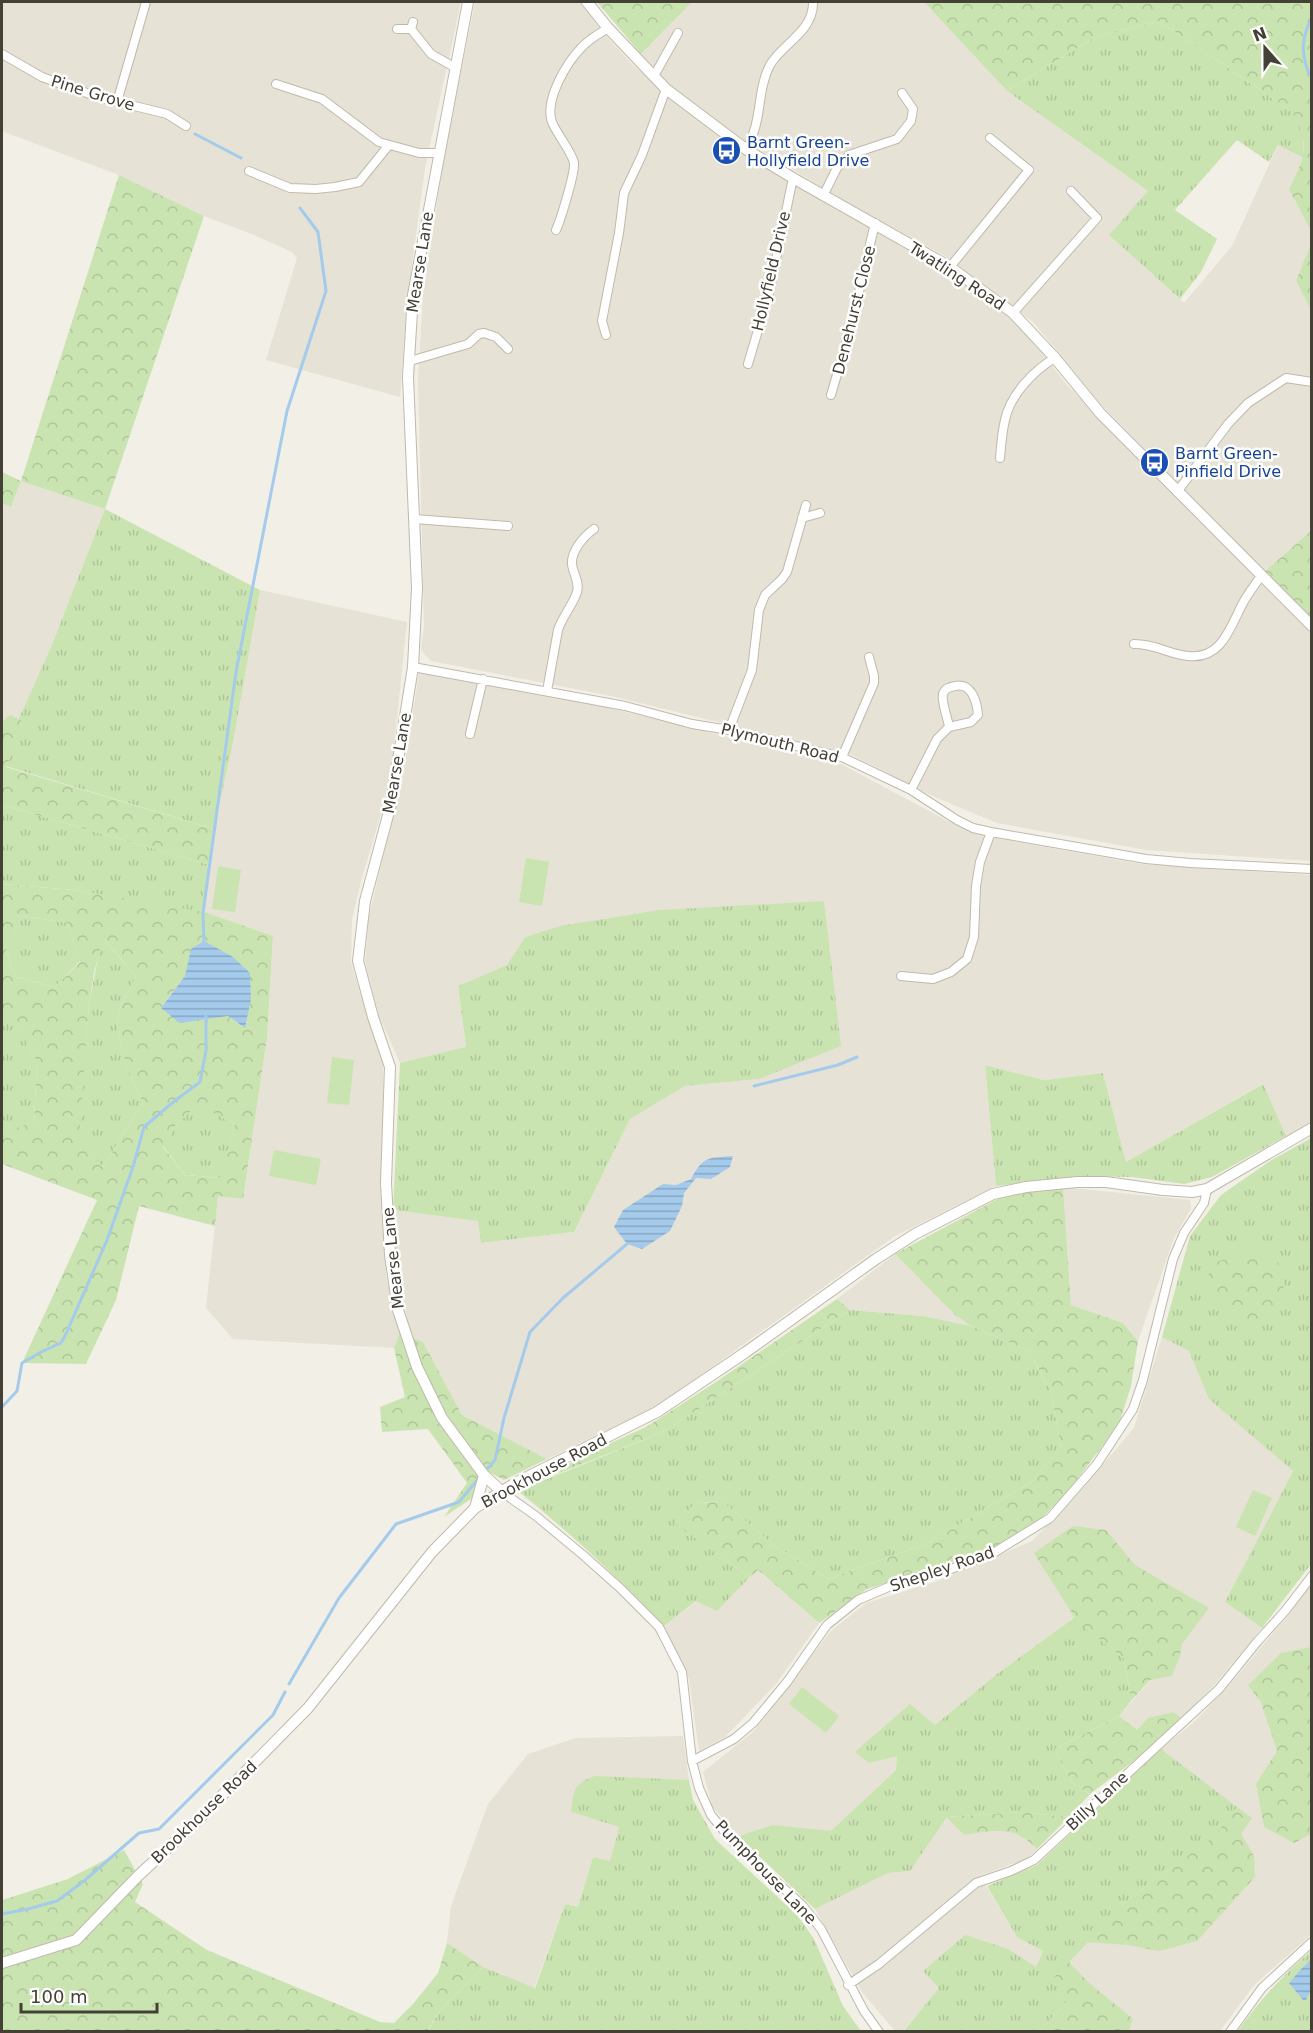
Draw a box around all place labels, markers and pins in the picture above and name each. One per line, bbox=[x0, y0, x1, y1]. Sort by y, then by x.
place label: Barnt Green- Hollyfield Drive bbox=[747, 133, 869, 170]
bus stop icon: Barnt Green- Hollyfield Drive bbox=[710, 135, 742, 167]
place label: Barnt Green- Pinfield Drive bbox=[1175, 444, 1281, 481]
bus stop icon: Barnt Green- Pinfield Drive bbox=[1138, 446, 1170, 478]

